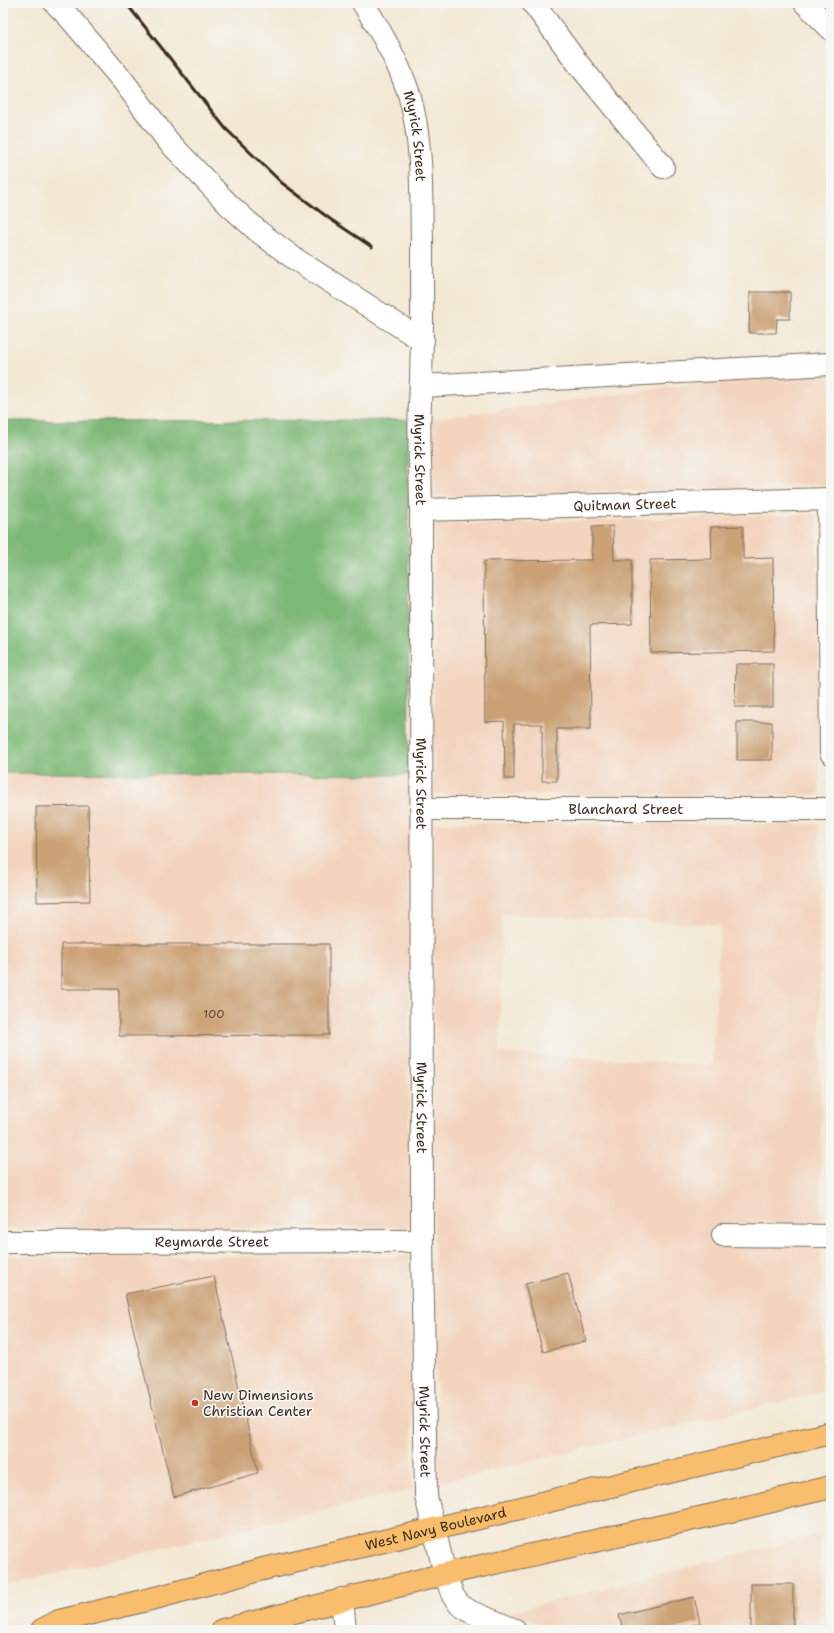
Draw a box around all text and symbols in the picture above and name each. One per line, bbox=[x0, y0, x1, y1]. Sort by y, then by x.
street label: Myrick Street bbox=[400, 89, 430, 182]
street label: Myrick Street bbox=[410, 414, 430, 506]
street label: Quitman Street bbox=[573, 494, 677, 515]
street label: Myrick Street bbox=[412, 738, 430, 830]
street label: Blanchard Street bbox=[569, 800, 683, 818]
house number: 100 bbox=[203, 1006, 225, 1022]
street label: Myrick Street bbox=[413, 1062, 431, 1154]
street label: Reymarde Street bbox=[155, 1232, 269, 1251]
place label: New Dimensions Christian Center bbox=[203, 1386, 314, 1420]
street label: Myrick Street bbox=[415, 1386, 435, 1478]
marker: New Dimensions Christian Center bbox=[190, 1398, 200, 1408]
street label: West Navy Boulevard bbox=[363, 1503, 508, 1554]

